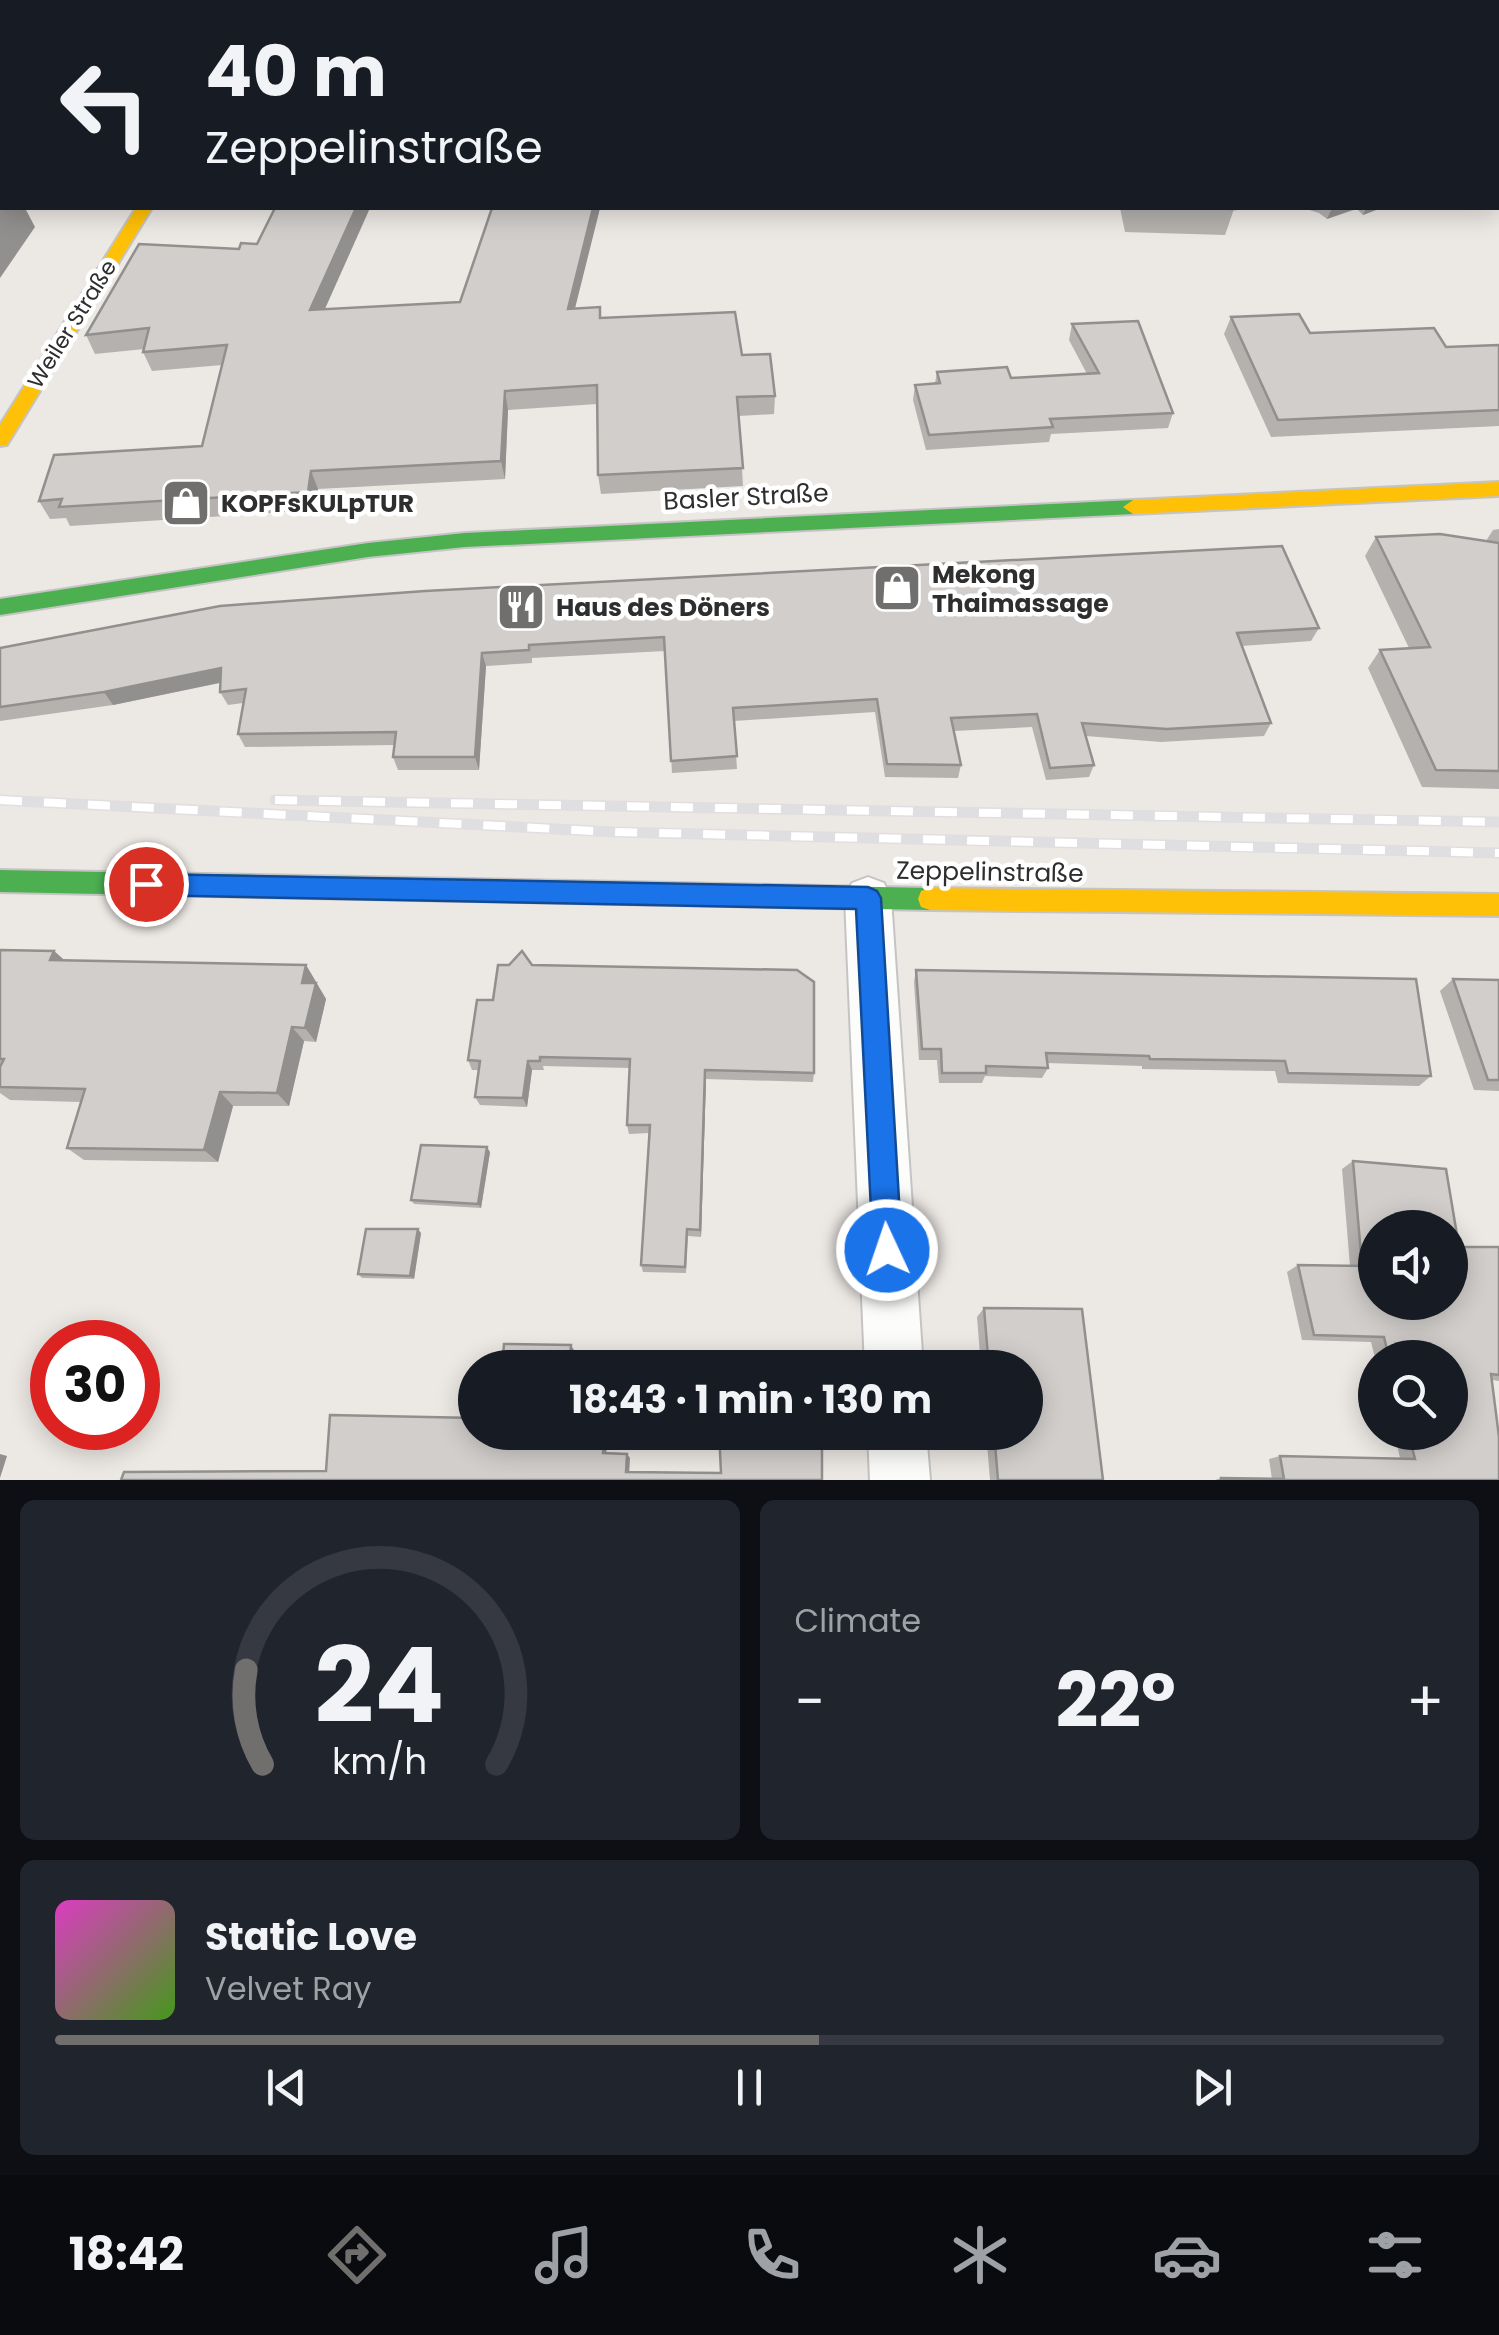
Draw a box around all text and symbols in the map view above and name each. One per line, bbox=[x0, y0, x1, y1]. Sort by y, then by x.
text: 40 m bbox=[205, 22, 387, 121]
icon: left bbox=[40, 40, 170, 170]
text: Zeppelinstraße bbox=[205, 116, 543, 179]
street label: Weiler Straße bbox=[20, 254, 124, 394]
street label: Basler Straße bbox=[662, 475, 830, 519]
shop icon: KOPFsKULpTUR bbox=[160, 477, 212, 529]
place label: KOPFsKULpTUR bbox=[221, 486, 414, 521]
place label: Mekong Thaimassage bbox=[932, 557, 1109, 621]
shop icon: Mekong Thaimassage bbox=[871, 562, 923, 614]
restaurant icon: Haus des Döners bbox=[495, 581, 547, 633]
place label: Haus des Döners bbox=[556, 590, 770, 625]
pin bbox=[104, 842, 189, 927]
street label: Zeppelinstraße bbox=[896, 853, 1084, 891]
icon: arrive bbox=[119, 857, 174, 912]
position arrow bbox=[835, 1198, 939, 1302]
map controls bbox=[1358, 1210, 1468, 1450]
button: sound bbox=[1358, 1210, 1468, 1320]
speed limit sign: 30 bbox=[30, 1320, 160, 1450]
button: search bbox=[1358, 1340, 1468, 1450]
text: 18:43 · 1 min · 130 m bbox=[569, 1373, 932, 1426]
text: Climate bbox=[795, 1598, 921, 1643]
text: 24 bbox=[315, 1613, 445, 1758]
text: 22° bbox=[1055, 1648, 1176, 1753]
text: − bbox=[795, 1663, 825, 1740]
text: + bbox=[1406, 1663, 1444, 1740]
text: km/h bbox=[332, 1736, 427, 1787]
text: Static Love bbox=[205, 1910, 417, 1963]
text: Velvet Ray bbox=[205, 1966, 371, 2011]
icon: previous bbox=[259, 2060, 314, 2115]
icon: pause bbox=[722, 2060, 777, 2115]
icon: next bbox=[1185, 2060, 1240, 2115]
icon: directions bbox=[322, 2220, 392, 2290]
icon: music bbox=[529, 2220, 599, 2290]
icon: phone bbox=[737, 2220, 807, 2290]
icon: climate bbox=[945, 2220, 1015, 2290]
icon: car bbox=[1152, 2220, 1222, 2290]
icon: filters bbox=[1360, 2220, 1430, 2290]
text: 18:42 bbox=[69, 2223, 184, 2286]

